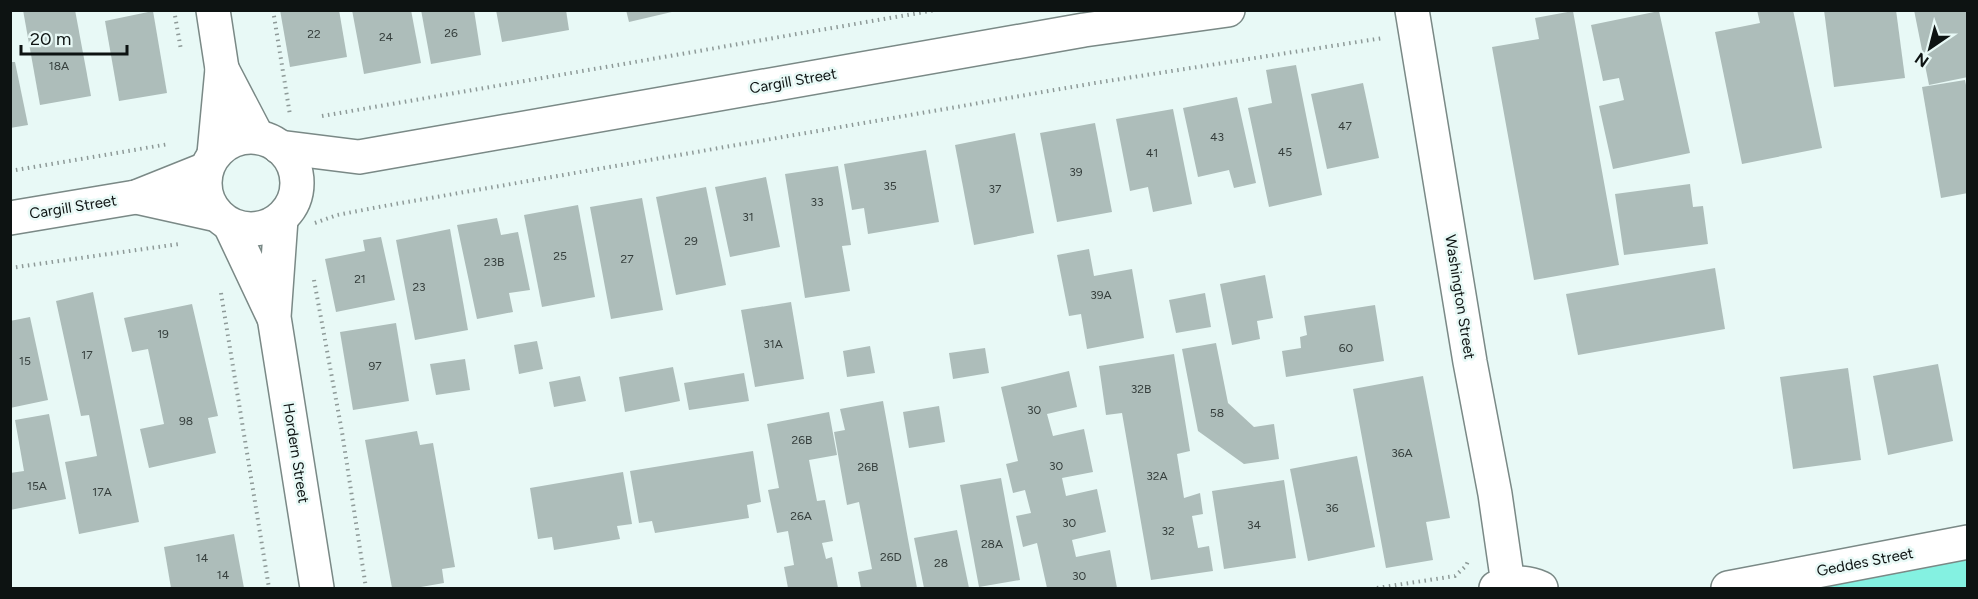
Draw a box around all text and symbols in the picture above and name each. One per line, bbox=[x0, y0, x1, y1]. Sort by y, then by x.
scale bar bbox=[21, 18, 128, 56]
north arrow bbox=[1900, 18, 1960, 78]
house number: 26 bbox=[444, 26, 458, 40]
house number: 22 bbox=[307, 27, 321, 41]
text: 20 m bbox=[30, 28, 71, 50]
house number: 24 bbox=[379, 30, 394, 44]
text: N bbox=[1911, 49, 1932, 71]
house number: 18A bbox=[49, 59, 69, 73]
street label: Cargill Street bbox=[748, 64, 838, 98]
house number: 47 bbox=[1338, 119, 1352, 133]
house number: 43 bbox=[1210, 130, 1224, 144]
house number: 45 bbox=[1278, 145, 1292, 159]
house number: 41 bbox=[1146, 146, 1158, 160]
house number: 39 bbox=[1069, 165, 1083, 179]
house number: 35 bbox=[883, 179, 897, 193]
house number: 37 bbox=[989, 182, 1002, 196]
street label: Cargill Street bbox=[28, 191, 118, 223]
house number: 33 bbox=[810, 195, 824, 209]
house number: 31 bbox=[742, 210, 754, 224]
street label: Washington Street bbox=[1441, 233, 1479, 361]
house number: 29 bbox=[684, 234, 698, 248]
house number: 25 bbox=[553, 249, 567, 263]
house number: 27 bbox=[620, 252, 634, 266]
house number: 23B bbox=[484, 255, 504, 269]
house number: 21 bbox=[354, 272, 366, 286]
house number: 23 bbox=[412, 280, 426, 294]
house number: 39A bbox=[1090, 288, 1112, 302]
house number: 19 bbox=[157, 327, 169, 341]
house number: 31A bbox=[763, 337, 783, 351]
house number: 60 bbox=[1339, 341, 1354, 355]
house number: 17 bbox=[81, 348, 93, 362]
house number: 15 bbox=[19, 354, 31, 368]
house number: 97 bbox=[368, 359, 382, 373]
house number: 32B bbox=[1131, 382, 1151, 396]
street label: Hordern Street bbox=[279, 402, 313, 505]
house number: 30 bbox=[1027, 403, 1041, 417]
house number: 58 bbox=[1210, 406, 1224, 420]
house number: 98 bbox=[179, 414, 193, 428]
house number: 26B bbox=[792, 433, 812, 447]
house number: 36A bbox=[1391, 446, 1413, 460]
house number: 30 bbox=[1049, 459, 1063, 473]
house number: 26B bbox=[858, 460, 878, 474]
house number: 32A bbox=[1146, 469, 1168, 483]
house number: 15A bbox=[27, 479, 47, 493]
house number: 17A bbox=[92, 485, 112, 499]
house number: 36 bbox=[1325, 501, 1339, 515]
house number: 26A bbox=[790, 509, 812, 523]
house number: 30 bbox=[1062, 516, 1076, 530]
house number: 34 bbox=[1247, 518, 1262, 532]
house number: 32 bbox=[1161, 524, 1175, 538]
house number: 28A bbox=[981, 537, 1003, 551]
street label: Geddes Street bbox=[1815, 544, 1915, 580]
house number: 26D bbox=[880, 550, 902, 564]
house number: 14 bbox=[196, 551, 209, 565]
house number: 28 bbox=[934, 556, 948, 570]
house number: 14 bbox=[217, 568, 230, 582]
house number: 30 bbox=[1072, 569, 1086, 583]

